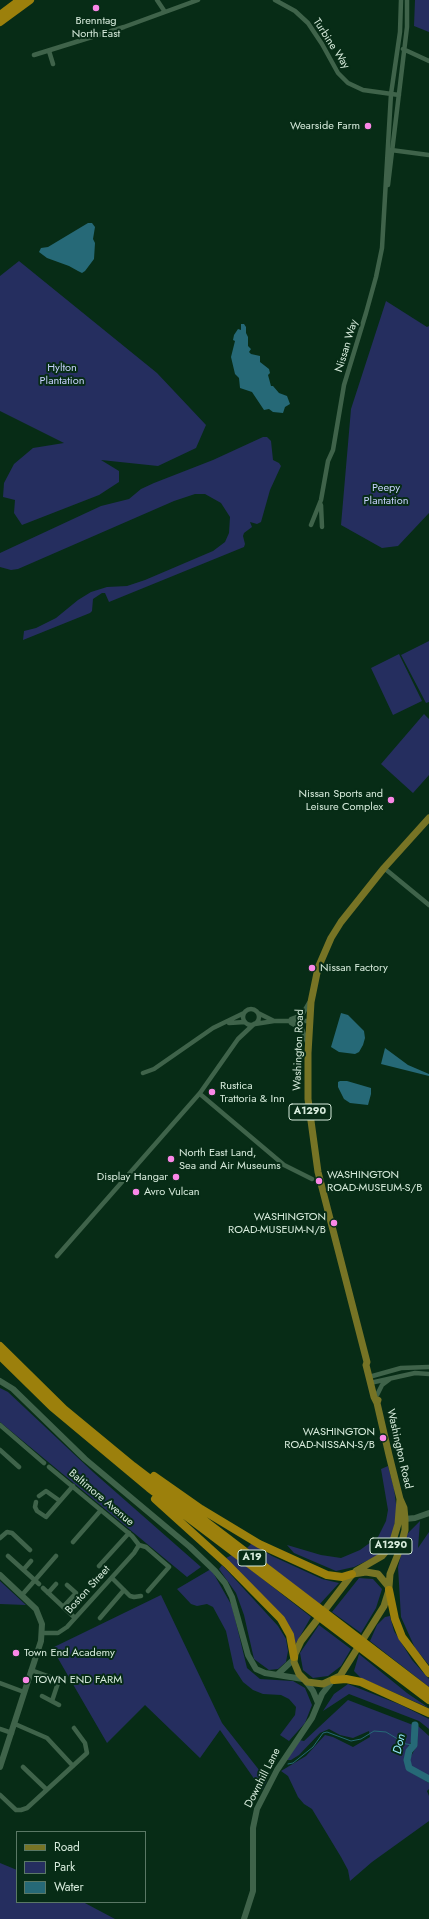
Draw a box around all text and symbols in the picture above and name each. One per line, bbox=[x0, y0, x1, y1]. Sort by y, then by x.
marker: Brenntag North East bbox=[91, 3, 101, 13]
place label: Brenntag North East bbox=[72, 14, 120, 40]
street label: Turbine Way bbox=[310, 16, 352, 72]
place label: Wearside Farm bbox=[290, 119, 360, 133]
marker: Wearside Farm bbox=[363, 121, 373, 131]
street label: Nissan Way bbox=[333, 318, 361, 374]
park label: Hylton Plantation bbox=[40, 361, 84, 387]
park label: Peepy Plantation bbox=[364, 481, 408, 507]
place label: Nissan Sports and Leisure Complex bbox=[299, 787, 383, 813]
marker: Nissan Sports and Leisure Complex bbox=[386, 795, 396, 805]
place label: Nissan Factory bbox=[320, 961, 388, 975]
marker: Nissan Factory bbox=[307, 963, 317, 973]
street label: Washington Road bbox=[291, 1009, 307, 1091]
place label: Rustica Trattoria & Inn bbox=[220, 1079, 285, 1105]
marker: Rustica Trattoria & Inn bbox=[207, 1087, 217, 1097]
road number: A1290 bbox=[289, 1104, 331, 1120]
place label: North East Land, Sea and Air Museums bbox=[179, 1146, 281, 1172]
marker: North East Land, Sea and Air Museums bbox=[166, 1154, 176, 1164]
place label: WASHINGTON ROAD-MUSEUM-S/B bbox=[327, 1168, 422, 1194]
place label: Display Hangar bbox=[97, 1170, 168, 1184]
marker: Display Hangar bbox=[171, 1172, 181, 1182]
marker: WASHINGTON ROAD-MUSEUM-S/B bbox=[314, 1176, 324, 1186]
place label: Avro Vulcan bbox=[144, 1185, 200, 1199]
marker: Avro Vulcan bbox=[131, 1187, 141, 1197]
place label: WASHINGTON ROAD-MUSEUM-N/B bbox=[228, 1210, 326, 1236]
marker: WASHINGTON ROAD-MUSEUM-N/B bbox=[329, 1218, 339, 1228]
street label: Washington Road bbox=[383, 1408, 415, 1490]
place label: WASHINGTON ROAD-NISSAN-S/B bbox=[284, 1425, 375, 1451]
marker: WASHINGTON ROAD-NISSAN-S/B bbox=[378, 1433, 388, 1443]
street label: Baltimore Avenue bbox=[66, 1467, 136, 1529]
road number: A1290 bbox=[370, 1538, 412, 1554]
road number: A19 bbox=[238, 1550, 266, 1566]
street label: Boston Street bbox=[63, 1563, 113, 1617]
place label: Town End Academy bbox=[24, 1646, 115, 1660]
marker: Town End Academy bbox=[11, 1648, 21, 1658]
place label: TOWN END FARM bbox=[34, 1673, 122, 1687]
marker: TOWN END FARM bbox=[21, 1675, 31, 1685]
water label: Don bbox=[391, 1732, 409, 1756]
street label: Downhill Lane bbox=[242, 1746, 284, 1810]
legend bbox=[16, 1831, 146, 1903]
text: Road bbox=[54, 1838, 80, 1856]
text: Park bbox=[54, 1858, 75, 1876]
text: Water bbox=[54, 1878, 84, 1896]

